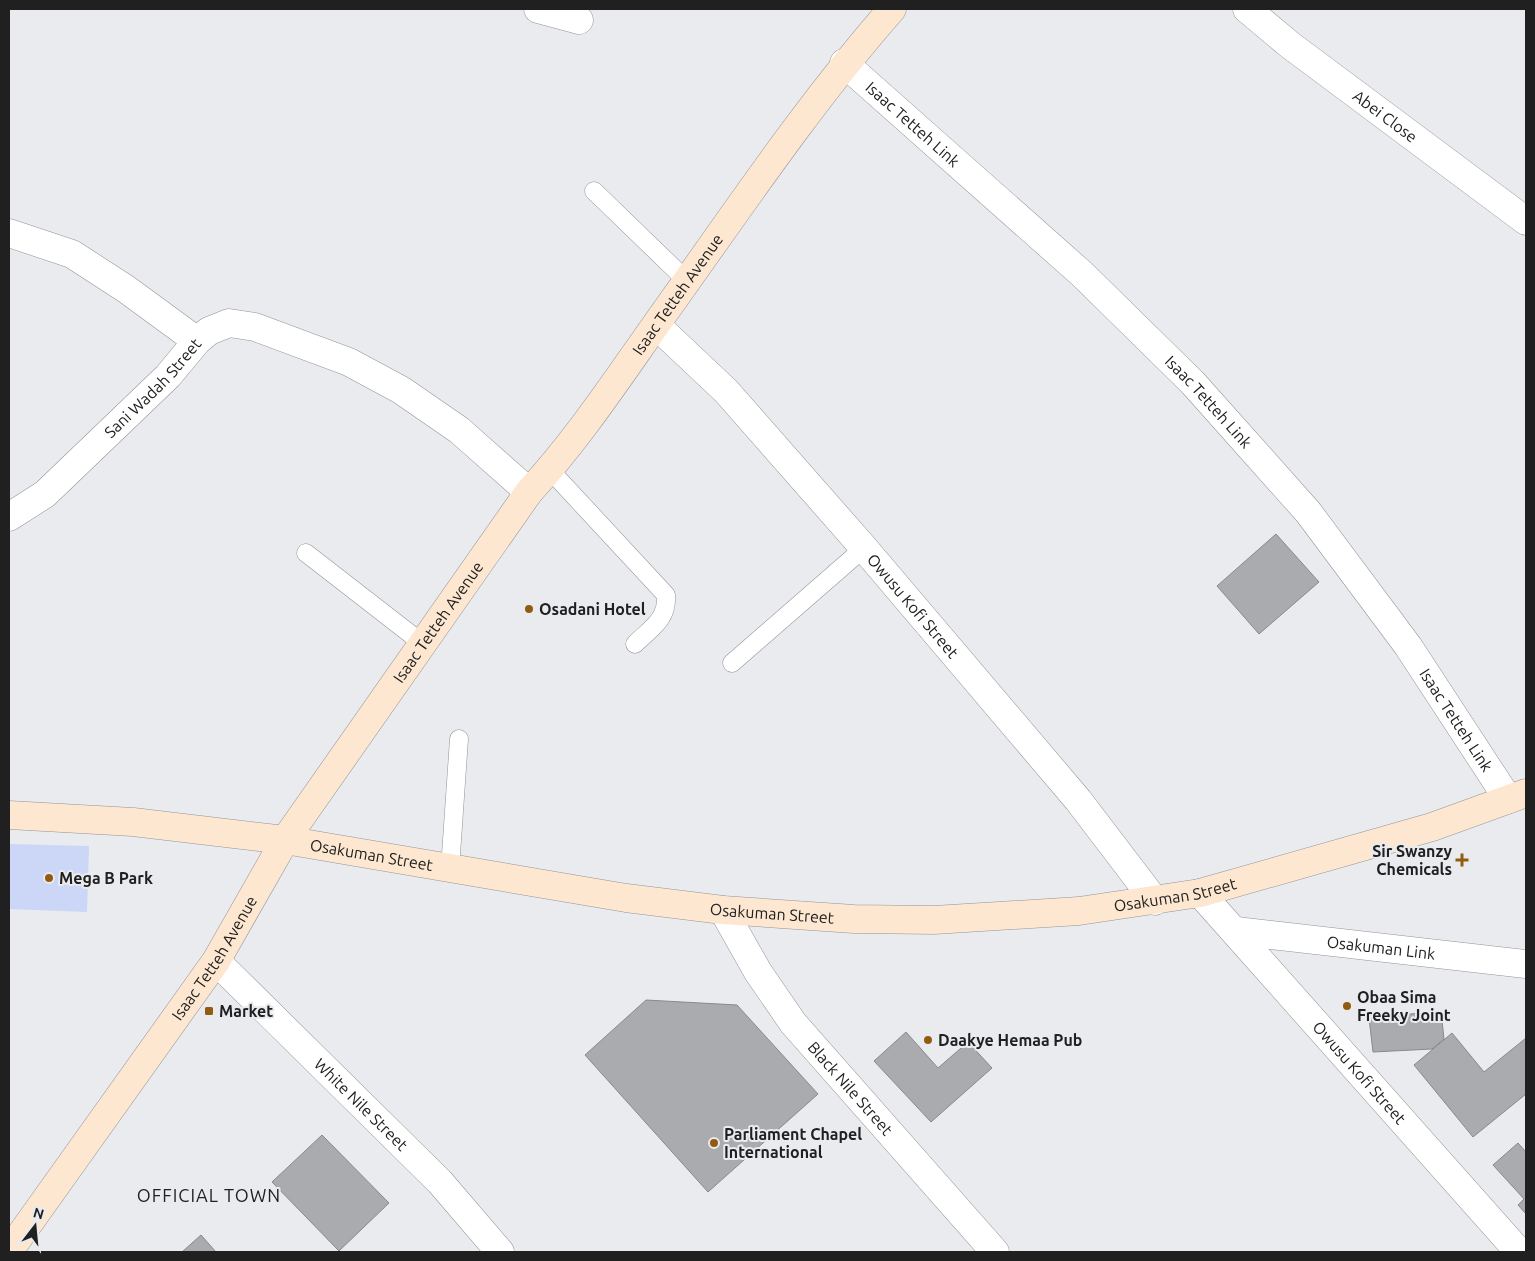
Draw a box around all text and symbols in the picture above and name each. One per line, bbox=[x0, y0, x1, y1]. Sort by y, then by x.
street label: Isaac Tetteh Link bbox=[862, 78, 963, 170]
street label: Abei Close bbox=[1350, 86, 1421, 146]
street label: Isaac Tetteh Avenue bbox=[629, 230, 726, 358]
street label: Sani Wadah Street bbox=[101, 334, 205, 441]
street label: Isaac Tetteh Link bbox=[1162, 352, 1256, 452]
street label: Owusu Kofi Street bbox=[864, 550, 963, 662]
street label: Isaac Tetteh Avenue bbox=[389, 558, 487, 686]
place label: Osadani Hotel bbox=[539, 600, 646, 618]
marker: Osadani Hotel bbox=[523, 603, 535, 615]
street label: Isaac Tetteh Link bbox=[1416, 665, 1496, 775]
street label: Osakuman Street bbox=[309, 835, 435, 874]
place label: Sir Swanzy Chemicals bbox=[1372, 842, 1453, 878]
marker: Sir Swanzy Chemicals bbox=[1456, 854, 1468, 866]
place label: Mega B Park bbox=[59, 869, 153, 887]
marker: Mega B Park bbox=[43, 872, 55, 884]
street label: Osakuman Street bbox=[1113, 874, 1239, 915]
street label: Isaac Tetteh Avenue bbox=[168, 893, 260, 1023]
street label: Osakuman Street bbox=[709, 899, 835, 927]
street label: Osakuman Link bbox=[1326, 932, 1436, 963]
place label: Obaa Sima Freeky Joint bbox=[1357, 988, 1451, 1024]
marker: Obaa Sima Freeky Joint bbox=[1341, 1000, 1353, 1012]
place label: Market bbox=[219, 1002, 273, 1020]
marker: Market bbox=[203, 1005, 215, 1017]
street label: Owusu Kofi Street bbox=[1309, 1017, 1410, 1128]
place label: Daakye Hemaa Pub bbox=[938, 1031, 1082, 1049]
marker: Daakye Hemaa Pub bbox=[922, 1034, 934, 1046]
street label: Black Nile Street bbox=[805, 1038, 897, 1139]
street label: White Nile Street bbox=[311, 1055, 412, 1155]
place label: Parliament Chapel International bbox=[724, 1125, 862, 1161]
marker: Parliament Chapel International bbox=[708, 1137, 720, 1149]
district label: OFFICIAL TOWN bbox=[137, 1185, 281, 1205]
north arrow bbox=[10, 1201, 60, 1251]
text: N bbox=[31, 1204, 46, 1223]

